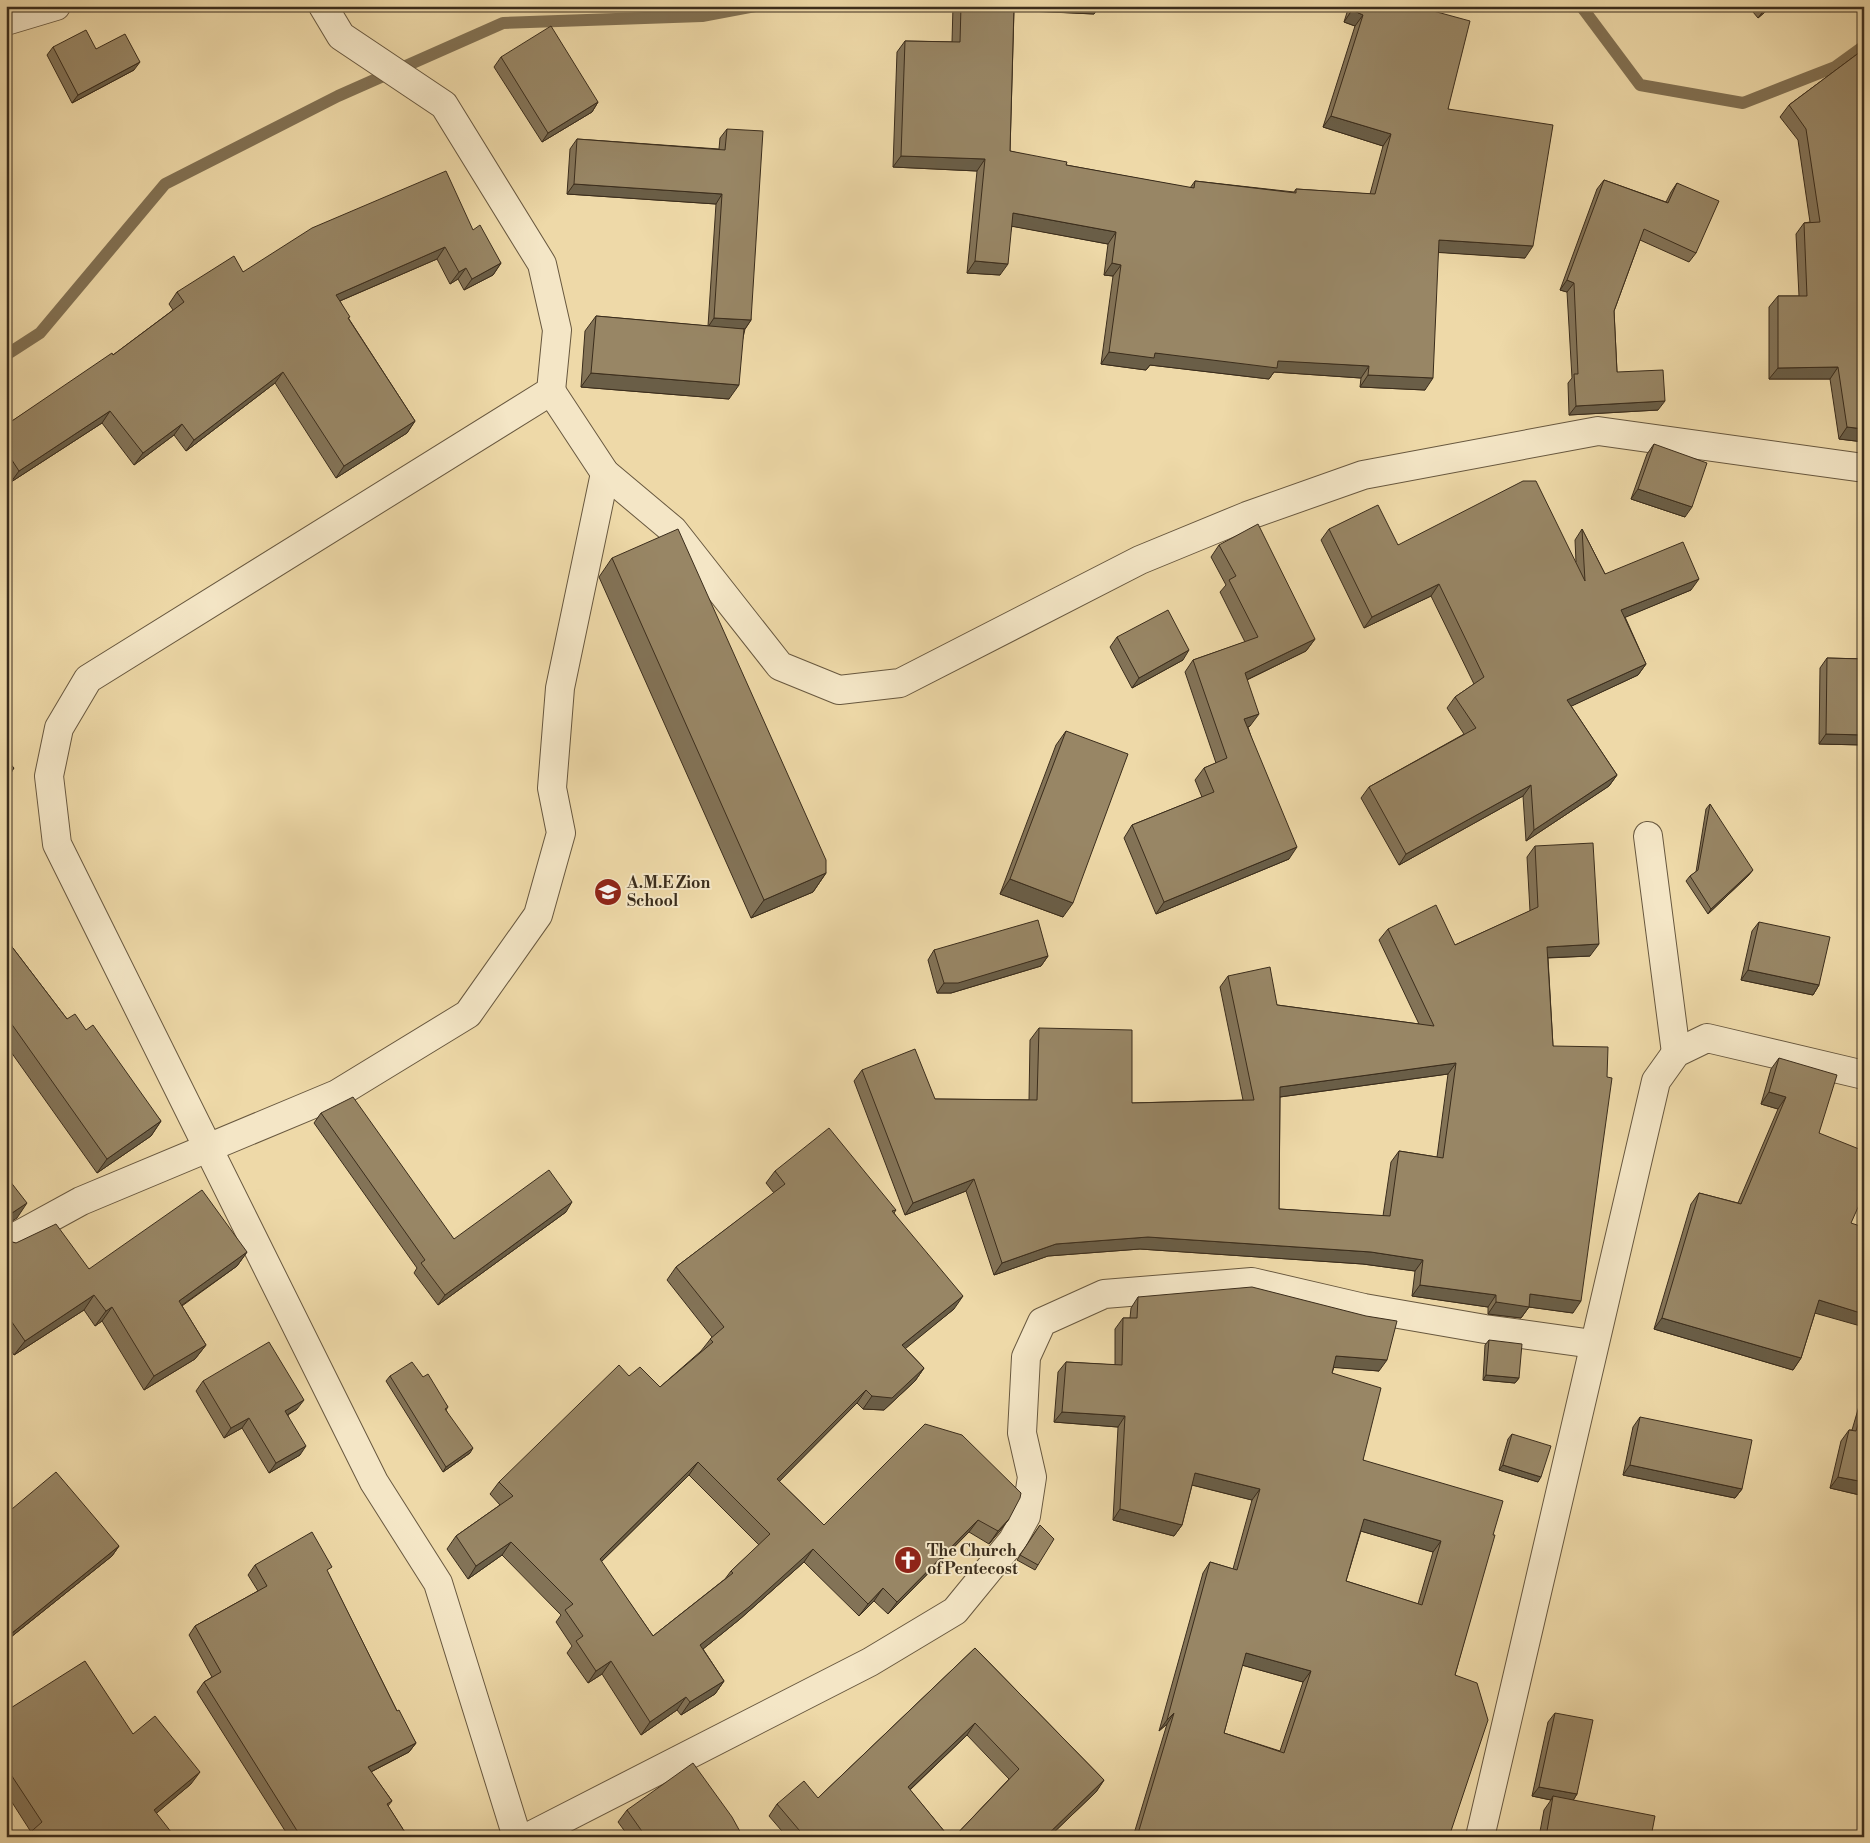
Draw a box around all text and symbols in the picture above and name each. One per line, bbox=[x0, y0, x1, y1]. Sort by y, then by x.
place label: A.M.E Zion School bbox=[626, 873, 711, 911]
school or university icon: A.M.E Zion School bbox=[593, 877, 623, 907]
place label: The Church of Pentecost bbox=[927, 1541, 1018, 1579]
church icon: The Church of Pentecost bbox=[893, 1545, 923, 1575]

